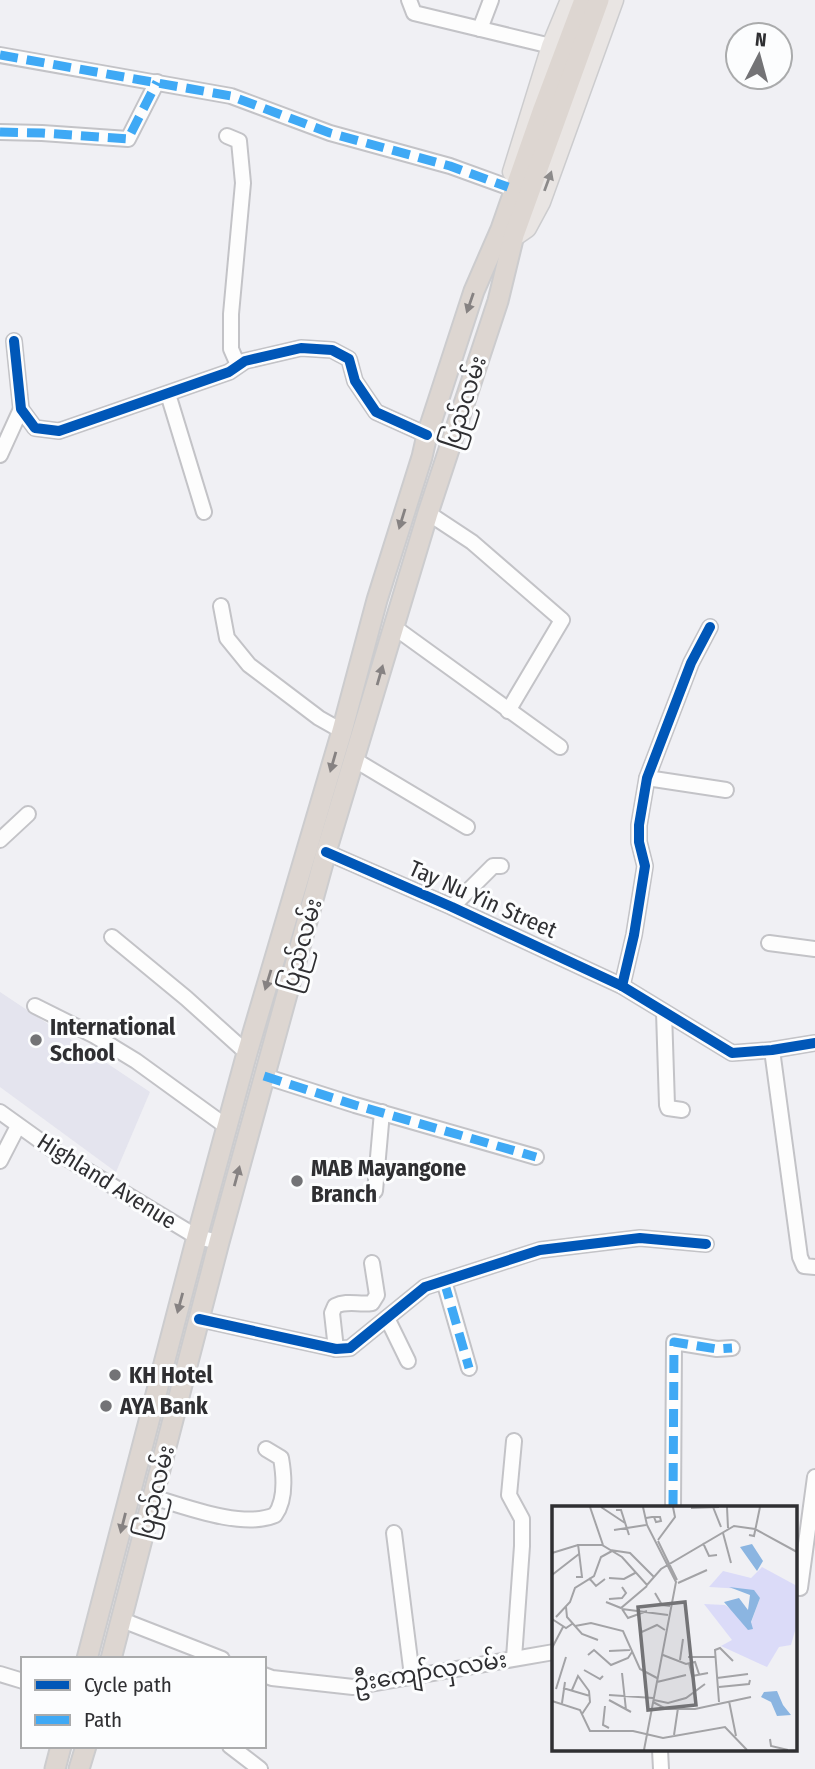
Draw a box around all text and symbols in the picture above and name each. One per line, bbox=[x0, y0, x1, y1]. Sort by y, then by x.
north arrow bbox=[724, 21, 794, 91]
text: N bbox=[754, 28, 768, 52]
one-way arrow bbox=[543, 170, 554, 191]
one-way arrow bbox=[464, 292, 475, 313]
street label: ပြည်လမ်း bbox=[434, 352, 497, 453]
one-way arrow bbox=[396, 509, 406, 530]
one-way arrow bbox=[375, 664, 385, 685]
one-way arrow bbox=[327, 752, 337, 773]
street label: Tay Nu Yin Street bbox=[405, 854, 562, 944]
street label: ပြည်လမ်း bbox=[272, 895, 332, 996]
one-way arrow bbox=[263, 970, 273, 991]
place label: International School bbox=[50, 1013, 176, 1067]
marker: International School bbox=[28, 1032, 44, 1048]
street label: Highland Avenue bbox=[32, 1127, 182, 1235]
place label: MAB Mayangone Branch bbox=[311, 1154, 467, 1208]
one-way arrow bbox=[232, 1165, 242, 1186]
marker: MAB Mayangone Branch bbox=[289, 1173, 305, 1189]
one-way arrow bbox=[174, 1292, 184, 1313]
place label: KH Hotel bbox=[129, 1361, 213, 1389]
marker: KH Hotel bbox=[107, 1367, 123, 1383]
place label: AYA Bank bbox=[119, 1392, 208, 1420]
marker: AYA Bank bbox=[98, 1398, 114, 1414]
street label: ပြည်လမ်း bbox=[128, 1442, 185, 1543]
inset map bbox=[552, 1506, 798, 1752]
one-way arrow bbox=[117, 1512, 128, 1534]
street label: ဦးကျော်လှလမ်း bbox=[351, 1643, 509, 1702]
legend bbox=[21, 1657, 266, 1748]
text: Cycle path bbox=[84, 1672, 172, 1698]
text: Path bbox=[84, 1707, 122, 1733]

